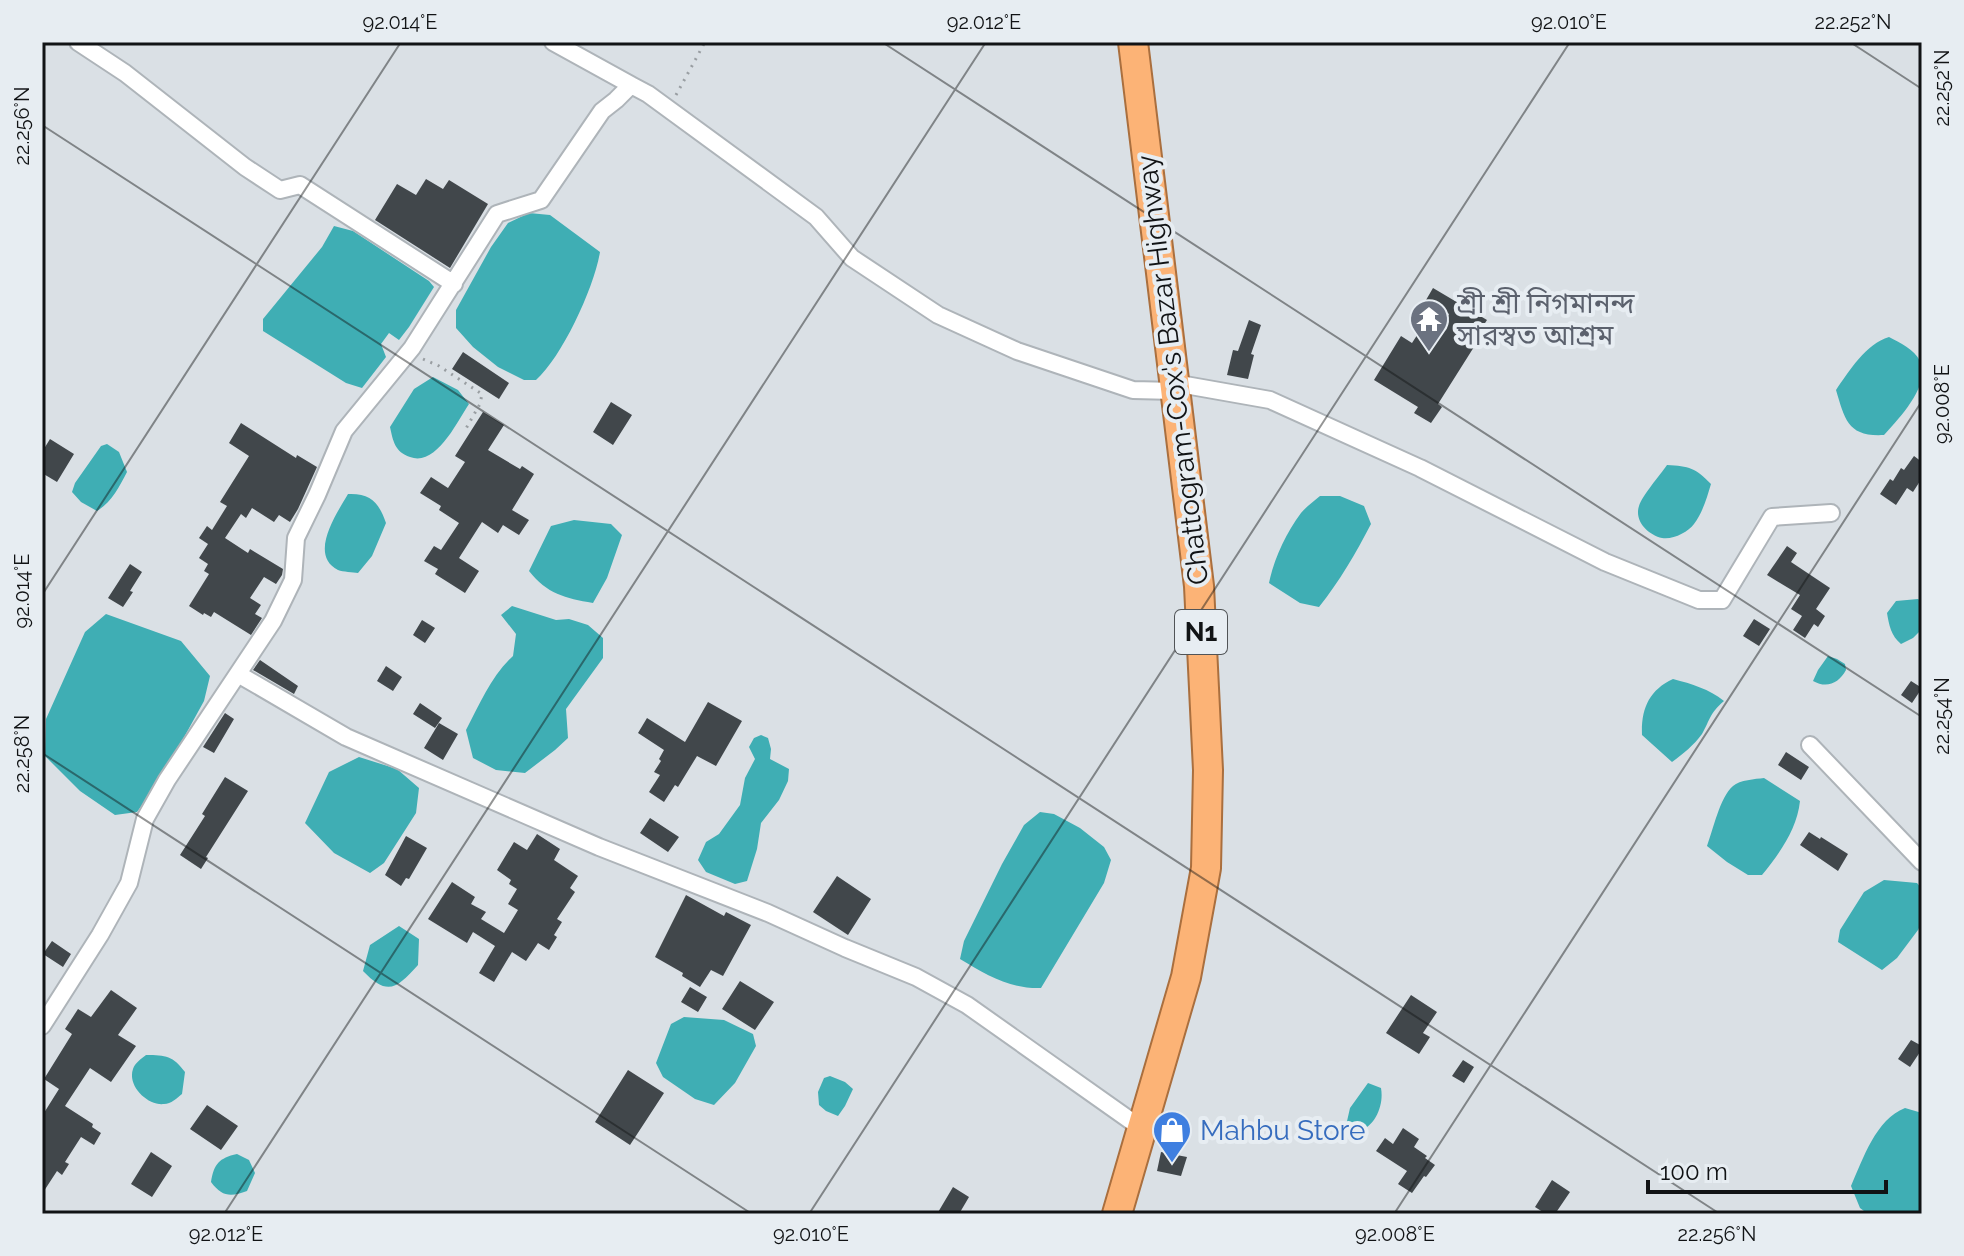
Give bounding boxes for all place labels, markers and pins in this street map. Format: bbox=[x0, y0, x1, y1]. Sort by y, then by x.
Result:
place label: শ্রী শ্রী নিগমানন্দ সারস্বত আশ্রম bbox=[1456, 287, 1635, 352]
temple icon: শ্রী শ্রী নিগমানন্দ সারস্বত আশ্রম bbox=[1408, 298, 1450, 353]
shop icon: Mahbu Store bbox=[1151, 1109, 1193, 1164]
place label: Mahbu Store bbox=[1200, 1114, 1365, 1147]

